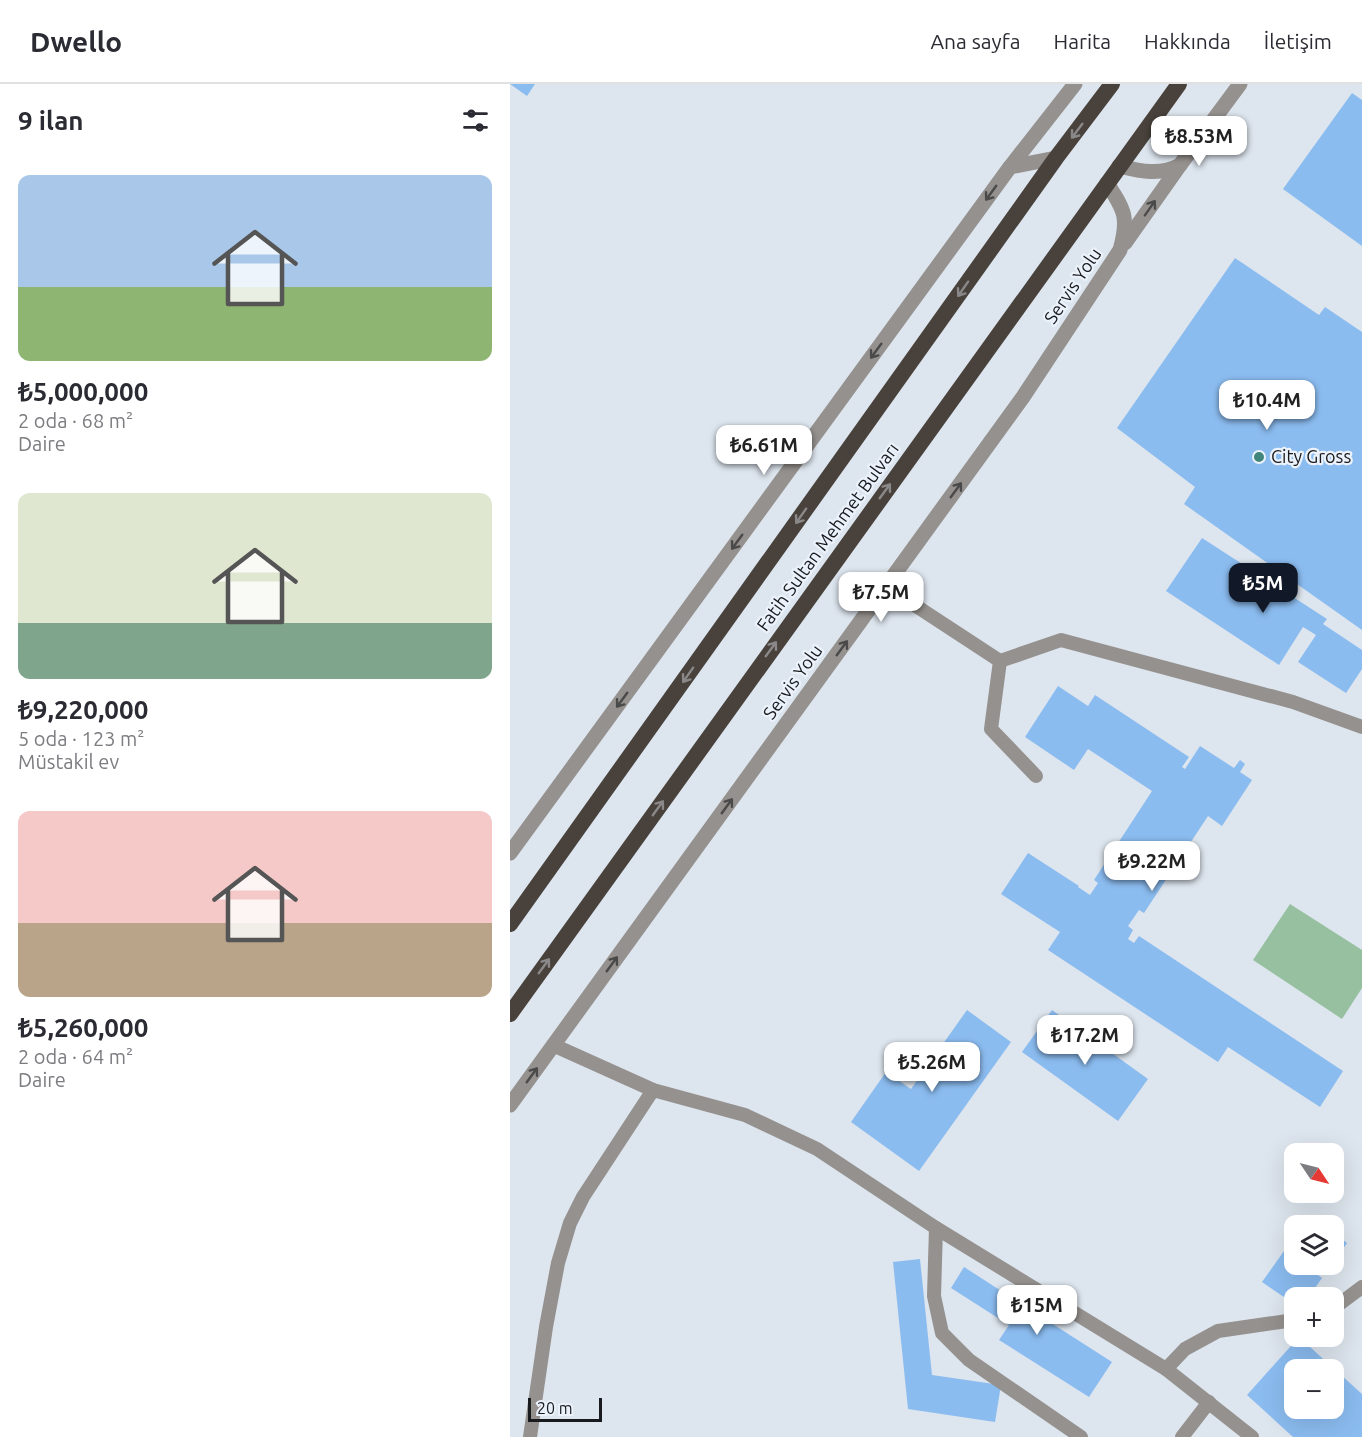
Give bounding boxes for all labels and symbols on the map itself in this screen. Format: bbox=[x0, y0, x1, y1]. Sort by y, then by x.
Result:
pin: ₺8.53M bbox=[1150, 116, 1248, 167]
one-way arrow bbox=[1070, 122, 1083, 138]
one-way arrow bbox=[985, 184, 997, 200]
one-way arrow bbox=[1144, 200, 1156, 216]
street label: Servis Yolu bbox=[1040, 244, 1105, 327]
one-way arrow bbox=[957, 280, 969, 297]
one-way arrow bbox=[870, 342, 882, 358]
pin: ₺10.4M bbox=[1218, 380, 1316, 431]
pin: ₺6.61M bbox=[715, 425, 813, 476]
street label: Fatih Sultan Mehmet Bulvarı bbox=[752, 439, 902, 634]
place label: City Gross bbox=[1271, 446, 1351, 466]
marker: City Gross bbox=[1252, 450, 1266, 464]
one-way arrow bbox=[879, 483, 891, 499]
one-way arrow bbox=[950, 483, 962, 499]
one-way arrow bbox=[795, 508, 807, 524]
one-way arrow bbox=[731, 534, 743, 550]
pin: ₺5M bbox=[1234, 563, 1292, 614]
pin: ₺7.5M bbox=[839, 572, 923, 623]
street label: Servis Yolu bbox=[759, 640, 826, 722]
one-way arrow bbox=[765, 641, 777, 658]
one-way arrow bbox=[836, 641, 848, 657]
one-way arrow bbox=[681, 666, 694, 682]
one-way arrow bbox=[616, 691, 628, 707]
one-way arrow bbox=[721, 799, 733, 815]
one-way arrow bbox=[652, 800, 664, 816]
pin: ₺9.22M bbox=[1103, 841, 1201, 892]
one-way arrow bbox=[606, 956, 619, 972]
one-way arrow bbox=[538, 958, 550, 975]
pin: ₺17.2M bbox=[1036, 1015, 1134, 1066]
pin: ₺5.26M bbox=[883, 1042, 981, 1093]
one-way arrow bbox=[525, 1067, 538, 1083]
north arrow bbox=[1284, 1143, 1344, 1203]
pin: ₺15M bbox=[1001, 1285, 1073, 1336]
scale bar bbox=[528, 1395, 602, 1422]

